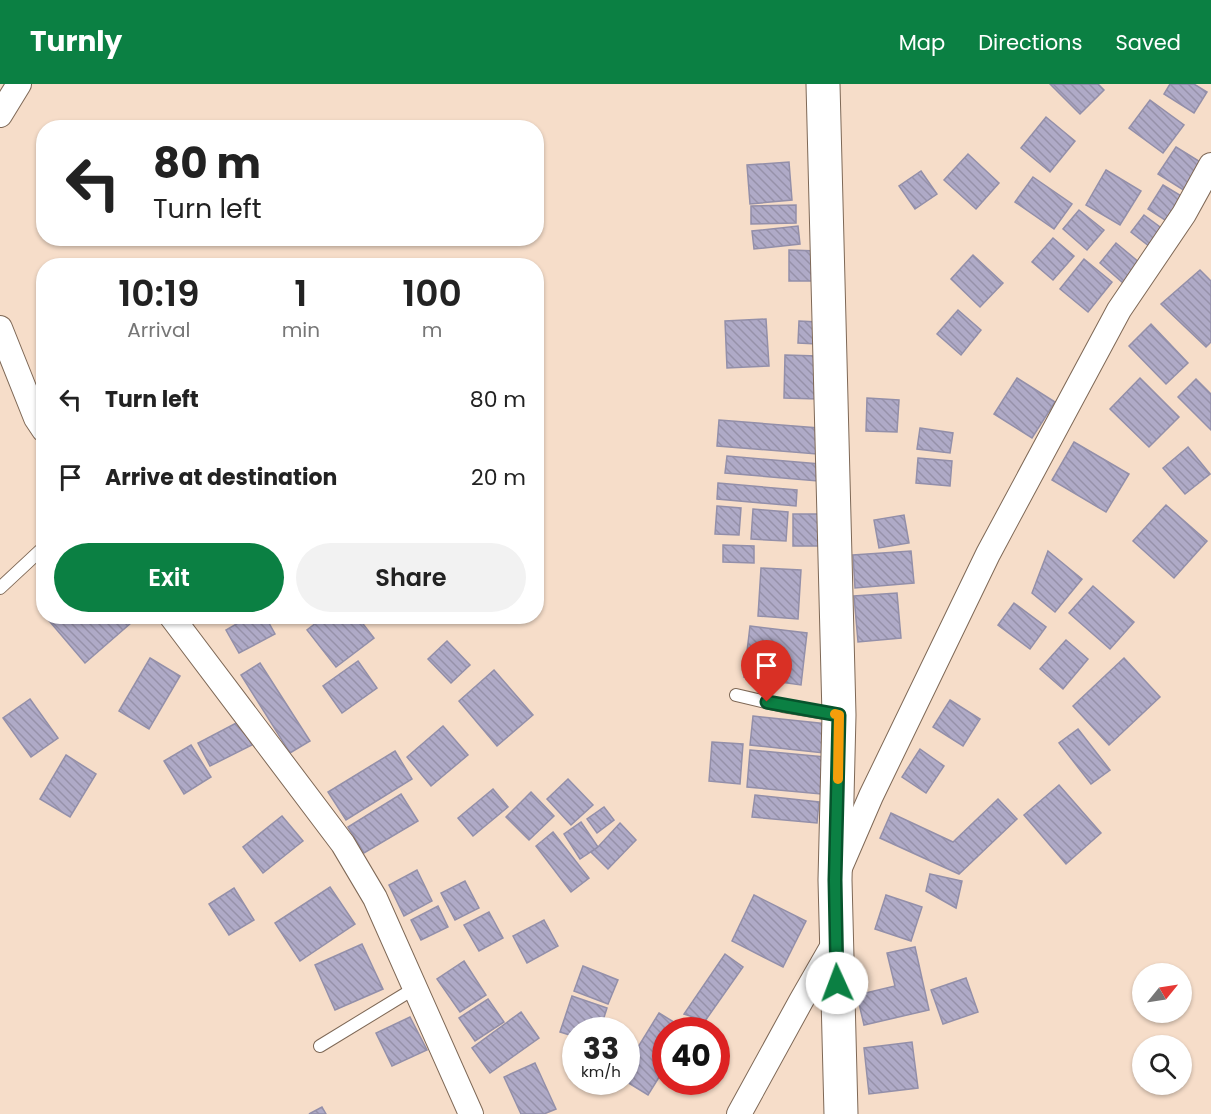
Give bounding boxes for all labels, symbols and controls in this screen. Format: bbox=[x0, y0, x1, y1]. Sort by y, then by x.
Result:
text: Turnly bbox=[30, 22, 122, 61]
text: Map bbox=[899, 28, 945, 57]
text: Directions bbox=[978, 28, 1082, 57]
text: Saved bbox=[1115, 28, 1181, 57]
text: 80 m bbox=[153, 134, 261, 193]
icon: left bbox=[54, 144, 132, 222]
text: Turn left bbox=[153, 190, 262, 227]
text: 10:19 bbox=[118, 268, 200, 319]
text: 1 bbox=[294, 268, 307, 319]
text: 100 bbox=[402, 268, 462, 319]
text: Arrival bbox=[127, 316, 190, 344]
text: min bbox=[282, 316, 320, 344]
text: m bbox=[422, 316, 442, 344]
icon: left bbox=[54, 383, 87, 416]
text: Turn left bbox=[105, 384, 199, 415]
text: 80 m bbox=[470, 384, 526, 415]
icon: arrive bbox=[54, 461, 87, 494]
text: Arrive at destination bbox=[105, 462, 337, 493]
text: 20 m bbox=[471, 462, 526, 493]
button: Exit bbox=[54, 543, 284, 612]
button: Share bbox=[296, 543, 526, 612]
pin bbox=[741, 640, 792, 702]
icon: arrive bbox=[750, 649, 783, 682]
position arrow bbox=[805, 951, 869, 1015]
north arrow bbox=[1132, 963, 1192, 1023]
map controls bbox=[1132, 963, 1192, 1095]
speed limit sign: 40 bbox=[652, 1017, 730, 1095]
text: 33 bbox=[583, 1027, 619, 1070]
button: search bbox=[1132, 1035, 1192, 1095]
text: km/h bbox=[581, 1061, 621, 1082]

